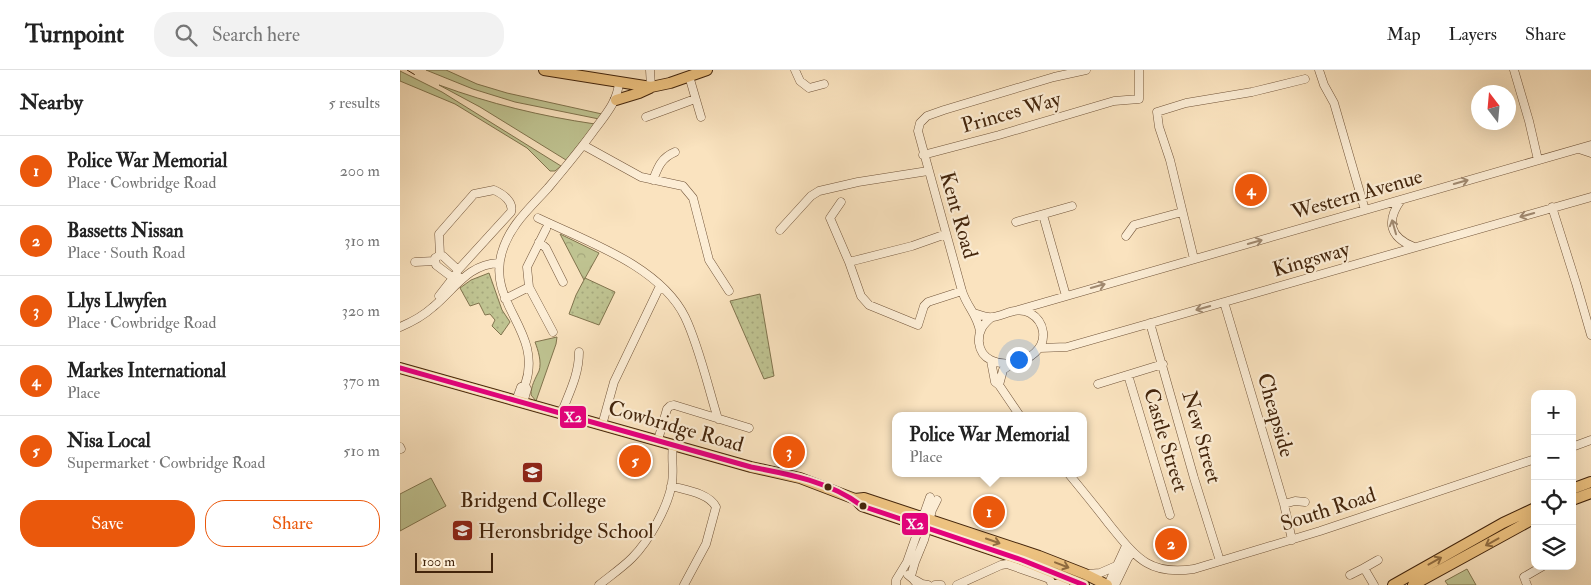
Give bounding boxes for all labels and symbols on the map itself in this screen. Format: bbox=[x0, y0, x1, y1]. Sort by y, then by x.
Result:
street label: Princes Way bbox=[958, 85, 1065, 140]
north arrow bbox=[1471, 85, 1516, 130]
street label: Western Avenue bbox=[1288, 163, 1426, 226]
street label: Kent Road bbox=[933, 169, 984, 262]
pin: 4 bbox=[1235, 171, 1267, 209]
one-way arrow bbox=[1453, 177, 1469, 187]
one-way arrow bbox=[1520, 210, 1536, 220]
one-way arrow bbox=[1388, 219, 1398, 235]
street label: Kingsway bbox=[1269, 235, 1354, 283]
one-way arrow bbox=[1246, 236, 1262, 246]
one-way arrow bbox=[1090, 281, 1106, 291]
one-way arrow bbox=[1195, 303, 1211, 313]
your location bbox=[1006, 347, 1032, 373]
street label: Cheapside bbox=[1251, 370, 1300, 461]
street label: Castle Street bbox=[1137, 385, 1194, 495]
street label: New Street bbox=[1175, 388, 1228, 487]
street label: Cowbridge Road bbox=[605, 394, 747, 459]
line badge: X2 bbox=[559, 405, 587, 429]
text: X2 bbox=[564, 409, 582, 426]
pin: 3 bbox=[773, 433, 805, 471]
pin: 5 bbox=[619, 442, 651, 480]
school or university icon: Bridgend College bbox=[521, 461, 545, 485]
street label: South Road bbox=[1277, 481, 1380, 538]
unlabelled marker bbox=[823, 482, 833, 492]
place label: Bridgend College bbox=[460, 487, 606, 514]
pin: 1 bbox=[973, 493, 1005, 531]
unlabelled marker bbox=[858, 501, 868, 511]
line badge: X2 bbox=[901, 512, 929, 536]
text: X2 bbox=[906, 516, 924, 533]
place label: Heronsbridge School bbox=[478, 518, 654, 545]
school or university icon: Heronsbridge School bbox=[450, 519, 474, 543]
pin: 2 bbox=[1155, 525, 1187, 563]
one-way arrow bbox=[984, 537, 1000, 546]
one-way arrow bbox=[1485, 537, 1499, 547]
scale bar bbox=[415, 550, 492, 573]
one-way arrow bbox=[1427, 556, 1442, 565]
one-way arrow bbox=[1054, 561, 1069, 570]

